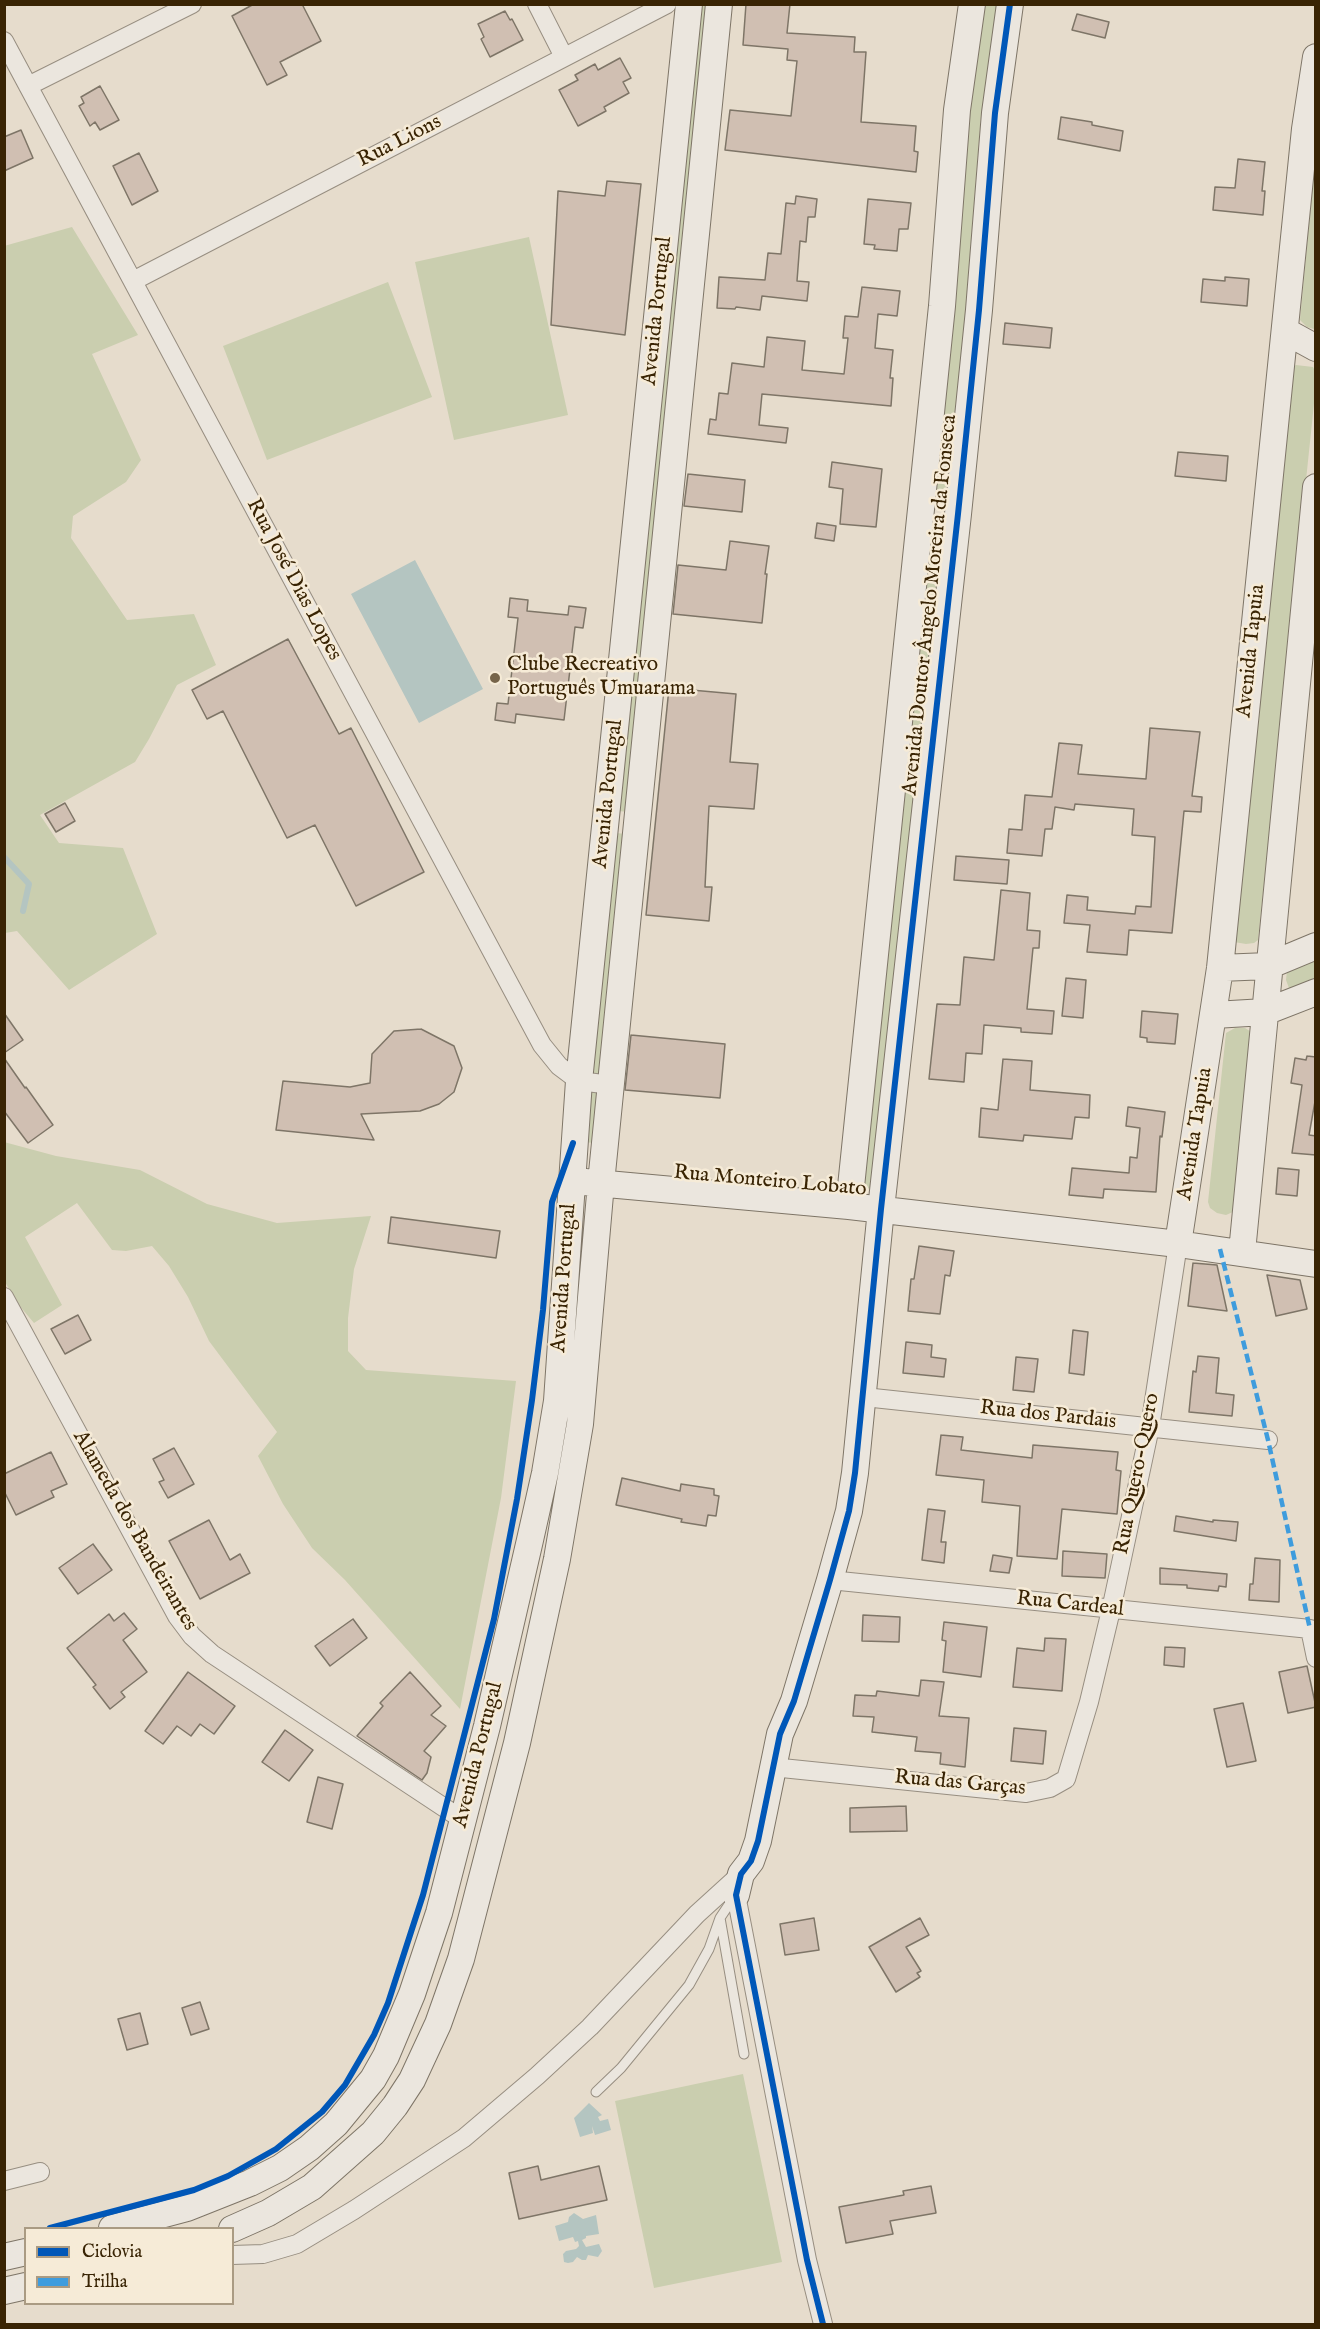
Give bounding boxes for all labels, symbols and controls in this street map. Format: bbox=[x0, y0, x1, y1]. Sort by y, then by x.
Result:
street label: Rua Lions bbox=[354, 110, 446, 174]
street label: Avenida Portugal bbox=[638, 235, 678, 387]
street label: Avenida Doutor Ângelo Moreira da Fonseca bbox=[898, 414, 964, 796]
street label: Rua José Dias Lopes bbox=[240, 495, 346, 665]
street label: Avenida Tapuia bbox=[1232, 583, 1272, 719]
place label: Clube Recreativo Português Umuarama bbox=[507, 653, 695, 703]
marker: Clube Recreativo Português Umuarama bbox=[488, 671, 502, 685]
street label: Avenida Portugal bbox=[589, 718, 629, 870]
street label: Avenida Tapuia bbox=[1173, 1066, 1219, 1202]
street label: Rua Monteiro Lobato bbox=[672, 1161, 868, 1203]
street label: Avenida Portugal bbox=[547, 1203, 583, 1353]
street label: Rua Quero-Quero bbox=[1110, 1391, 1166, 1557]
street label: Rua dos Pardais bbox=[979, 1396, 1117, 1436]
street label: Alameda dos Bandeirantes bbox=[66, 1426, 202, 1636]
street label: Rua Cardeal bbox=[1015, 1587, 1125, 1623]
street label: Avenida Portugal bbox=[449, 1680, 509, 1830]
street label: Rua das Garças bbox=[893, 1766, 1027, 1802]
legend bbox=[24, 2227, 234, 2305]
text: Ciclovia bbox=[82, 2241, 142, 2264]
text: Trilha bbox=[82, 2271, 127, 2294]

